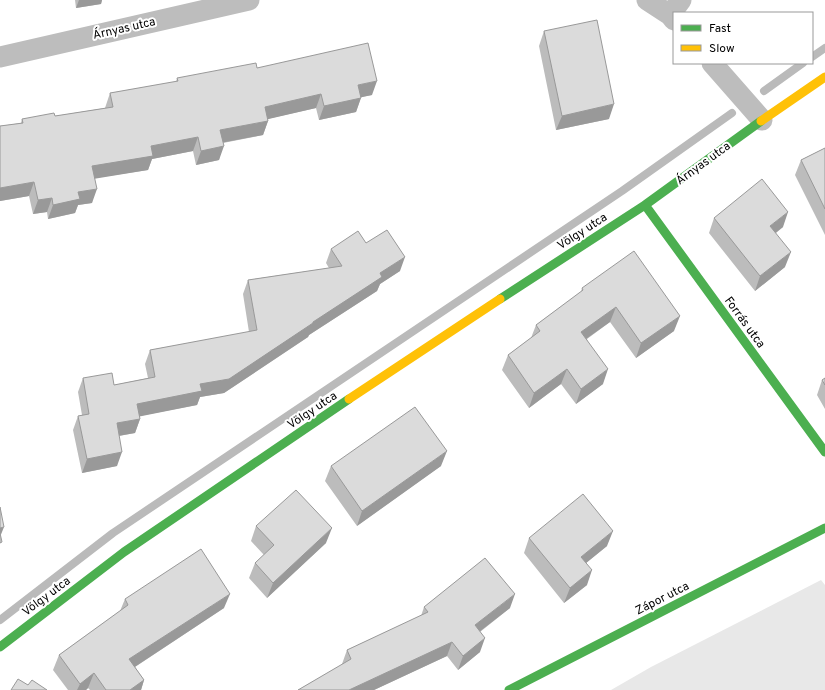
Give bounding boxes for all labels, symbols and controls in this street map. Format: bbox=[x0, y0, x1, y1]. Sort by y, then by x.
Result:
legend bbox=[673, 12, 813, 64]
street label: Árnyas utca bbox=[91, 14, 157, 44]
text: Fast bbox=[709, 21, 731, 37]
text: Slow bbox=[709, 41, 735, 57]
street label: Árnyas utca bbox=[673, 139, 734, 189]
street label: Völgy utca bbox=[555, 210, 611, 254]
street label: Forrás utca bbox=[720, 294, 768, 351]
street label: Völgy utca bbox=[285, 388, 340, 433]
street label: Völgy utca bbox=[19, 573, 74, 620]
street label: Zápor utca bbox=[633, 578, 692, 619]

